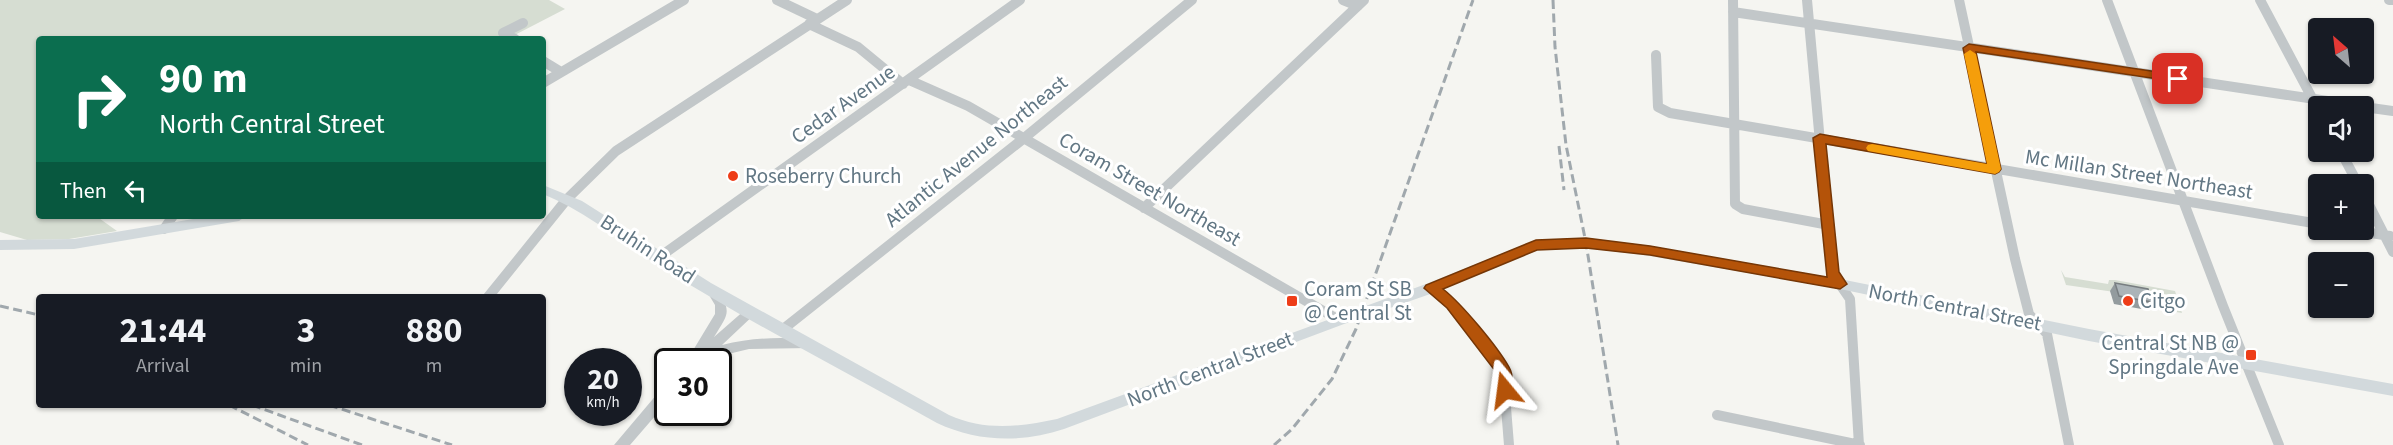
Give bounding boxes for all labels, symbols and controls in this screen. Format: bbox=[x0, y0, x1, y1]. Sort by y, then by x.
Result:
north arrow bbox=[2308, 18, 2374, 84]
map controls bbox=[2308, 18, 2374, 318]
text: 90 m bbox=[159, 49, 248, 109]
pin bbox=[2152, 53, 2203, 104]
street label: Cedar Avenue bbox=[785, 57, 901, 151]
icon: right bbox=[60, 60, 138, 138]
icon: arrive bbox=[2161, 62, 2194, 95]
street label: Atlantic Avenue Northeast bbox=[878, 68, 1074, 234]
button: sound bbox=[2308, 96, 2374, 162]
text: North Central Street bbox=[159, 105, 385, 144]
street label: Coram Street Northeast bbox=[1053, 124, 1247, 254]
street label: Mc Millan Street Northeast bbox=[2023, 141, 2255, 207]
place label: Roseberry Church bbox=[745, 161, 901, 191]
marker: Roseberry Church bbox=[726, 169, 740, 183]
icon: left bbox=[119, 174, 152, 207]
button: + bbox=[2308, 174, 2374, 240]
text: Then bbox=[60, 175, 107, 207]
street label: Bruhin Road bbox=[594, 207, 702, 291]
button: − bbox=[2308, 252, 2374, 318]
place label: Coram St SB @ Central St bbox=[1304, 274, 1412, 328]
street label: North Central Street bbox=[1866, 276, 2044, 338]
place label: Citgo bbox=[2140, 286, 2186, 316]
marker: Coram St SB @ Central St bbox=[1285, 294, 1299, 308]
marker: Citgo bbox=[2121, 294, 2135, 308]
text: 21:44 bbox=[119, 305, 206, 356]
text: 3 bbox=[296, 305, 315, 356]
text: 880 bbox=[406, 305, 463, 356]
street label: North Central Street bbox=[1123, 324, 1297, 414]
place label: Central St NB @ Springdale Ave bbox=[2101, 328, 2239, 382]
speed limit sign: 30 bbox=[654, 348, 732, 426]
marker: Central St NB @ Springdale Ave bbox=[2244, 348, 2258, 362]
text: Arrival bbox=[136, 352, 190, 380]
text: min bbox=[290, 352, 322, 380]
text: m bbox=[426, 352, 442, 380]
text: 20 bbox=[587, 358, 619, 401]
position arrow bbox=[1473, 358, 1537, 422]
text: km/h bbox=[586, 392, 620, 413]

